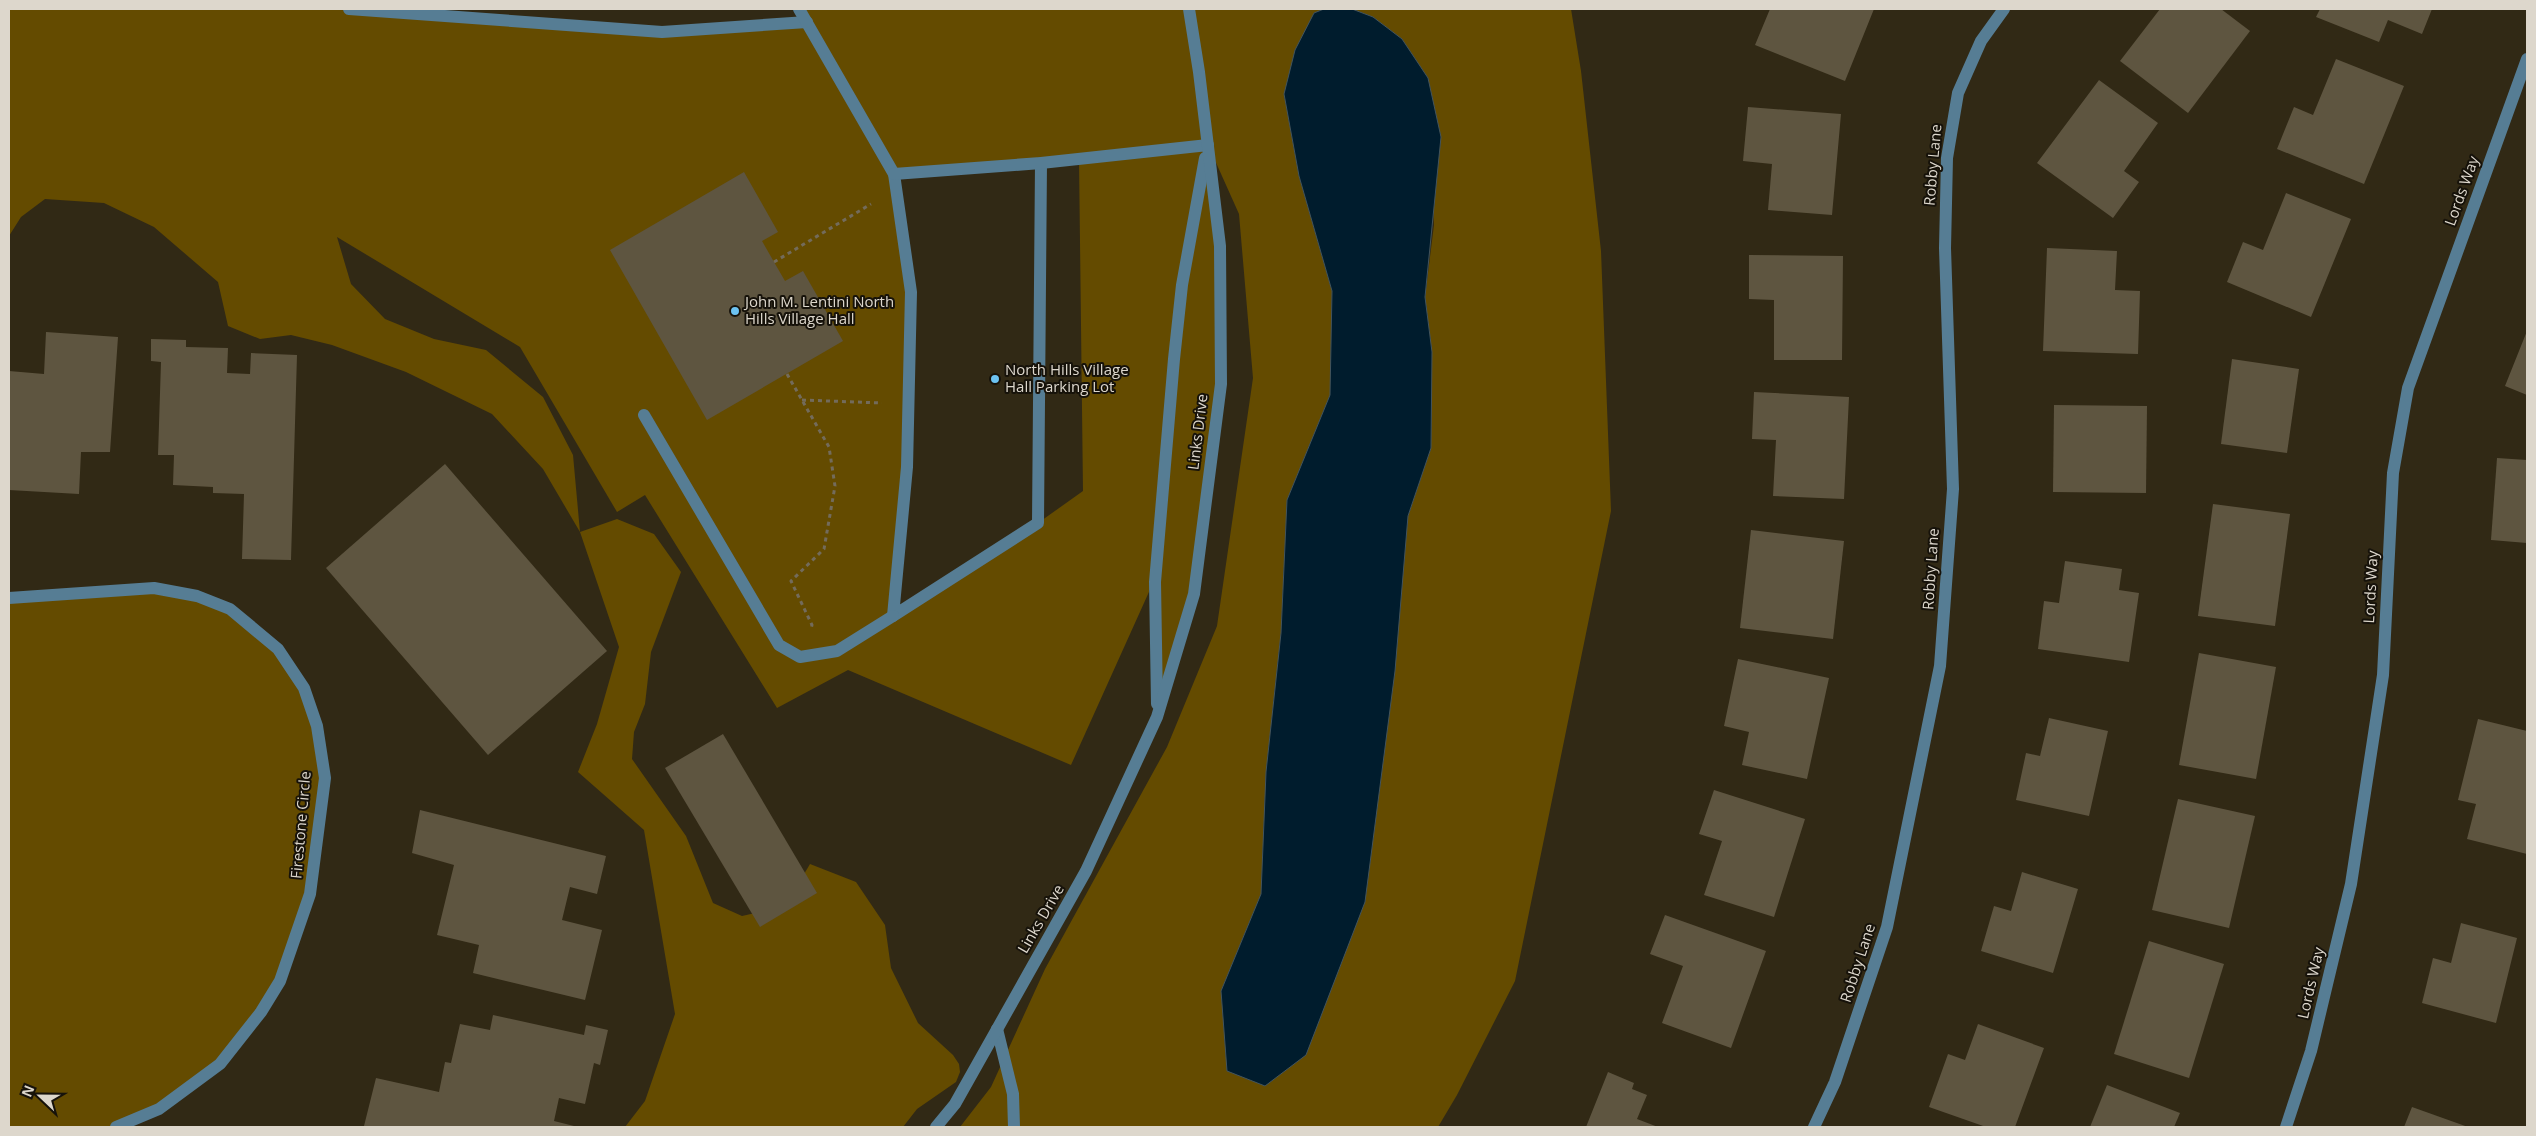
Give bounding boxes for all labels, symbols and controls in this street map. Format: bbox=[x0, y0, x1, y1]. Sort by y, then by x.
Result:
street label: Robby Lane bbox=[1918, 123, 1946, 207]
street label: Lords Way bbox=[2439, 153, 2483, 228]
place label: John M. Lentini North Hills Village Hall bbox=[743, 291, 894, 328]
marker: John M. Lentini North Hills Village Hall bbox=[729, 305, 741, 317]
place label: North Hills Village Hall Parking Lot bbox=[1005, 359, 1129, 396]
marker: North Hills Village Hall Parking Lot bbox=[989, 373, 1001, 385]
street label: Links Drive bbox=[1182, 393, 1212, 471]
street label: Robby Lane bbox=[1917, 527, 1943, 610]
street label: Lords Way bbox=[2358, 550, 2382, 624]
street label: Firestone Circle bbox=[285, 770, 315, 880]
street label: Links Drive bbox=[1012, 880, 1068, 957]
street label: Robby Lane bbox=[1835, 921, 1879, 1005]
street label: Lords Way bbox=[2292, 945, 2328, 1021]
north arrow bbox=[15, 1071, 65, 1121]
text: N bbox=[17, 1082, 38, 1100]

